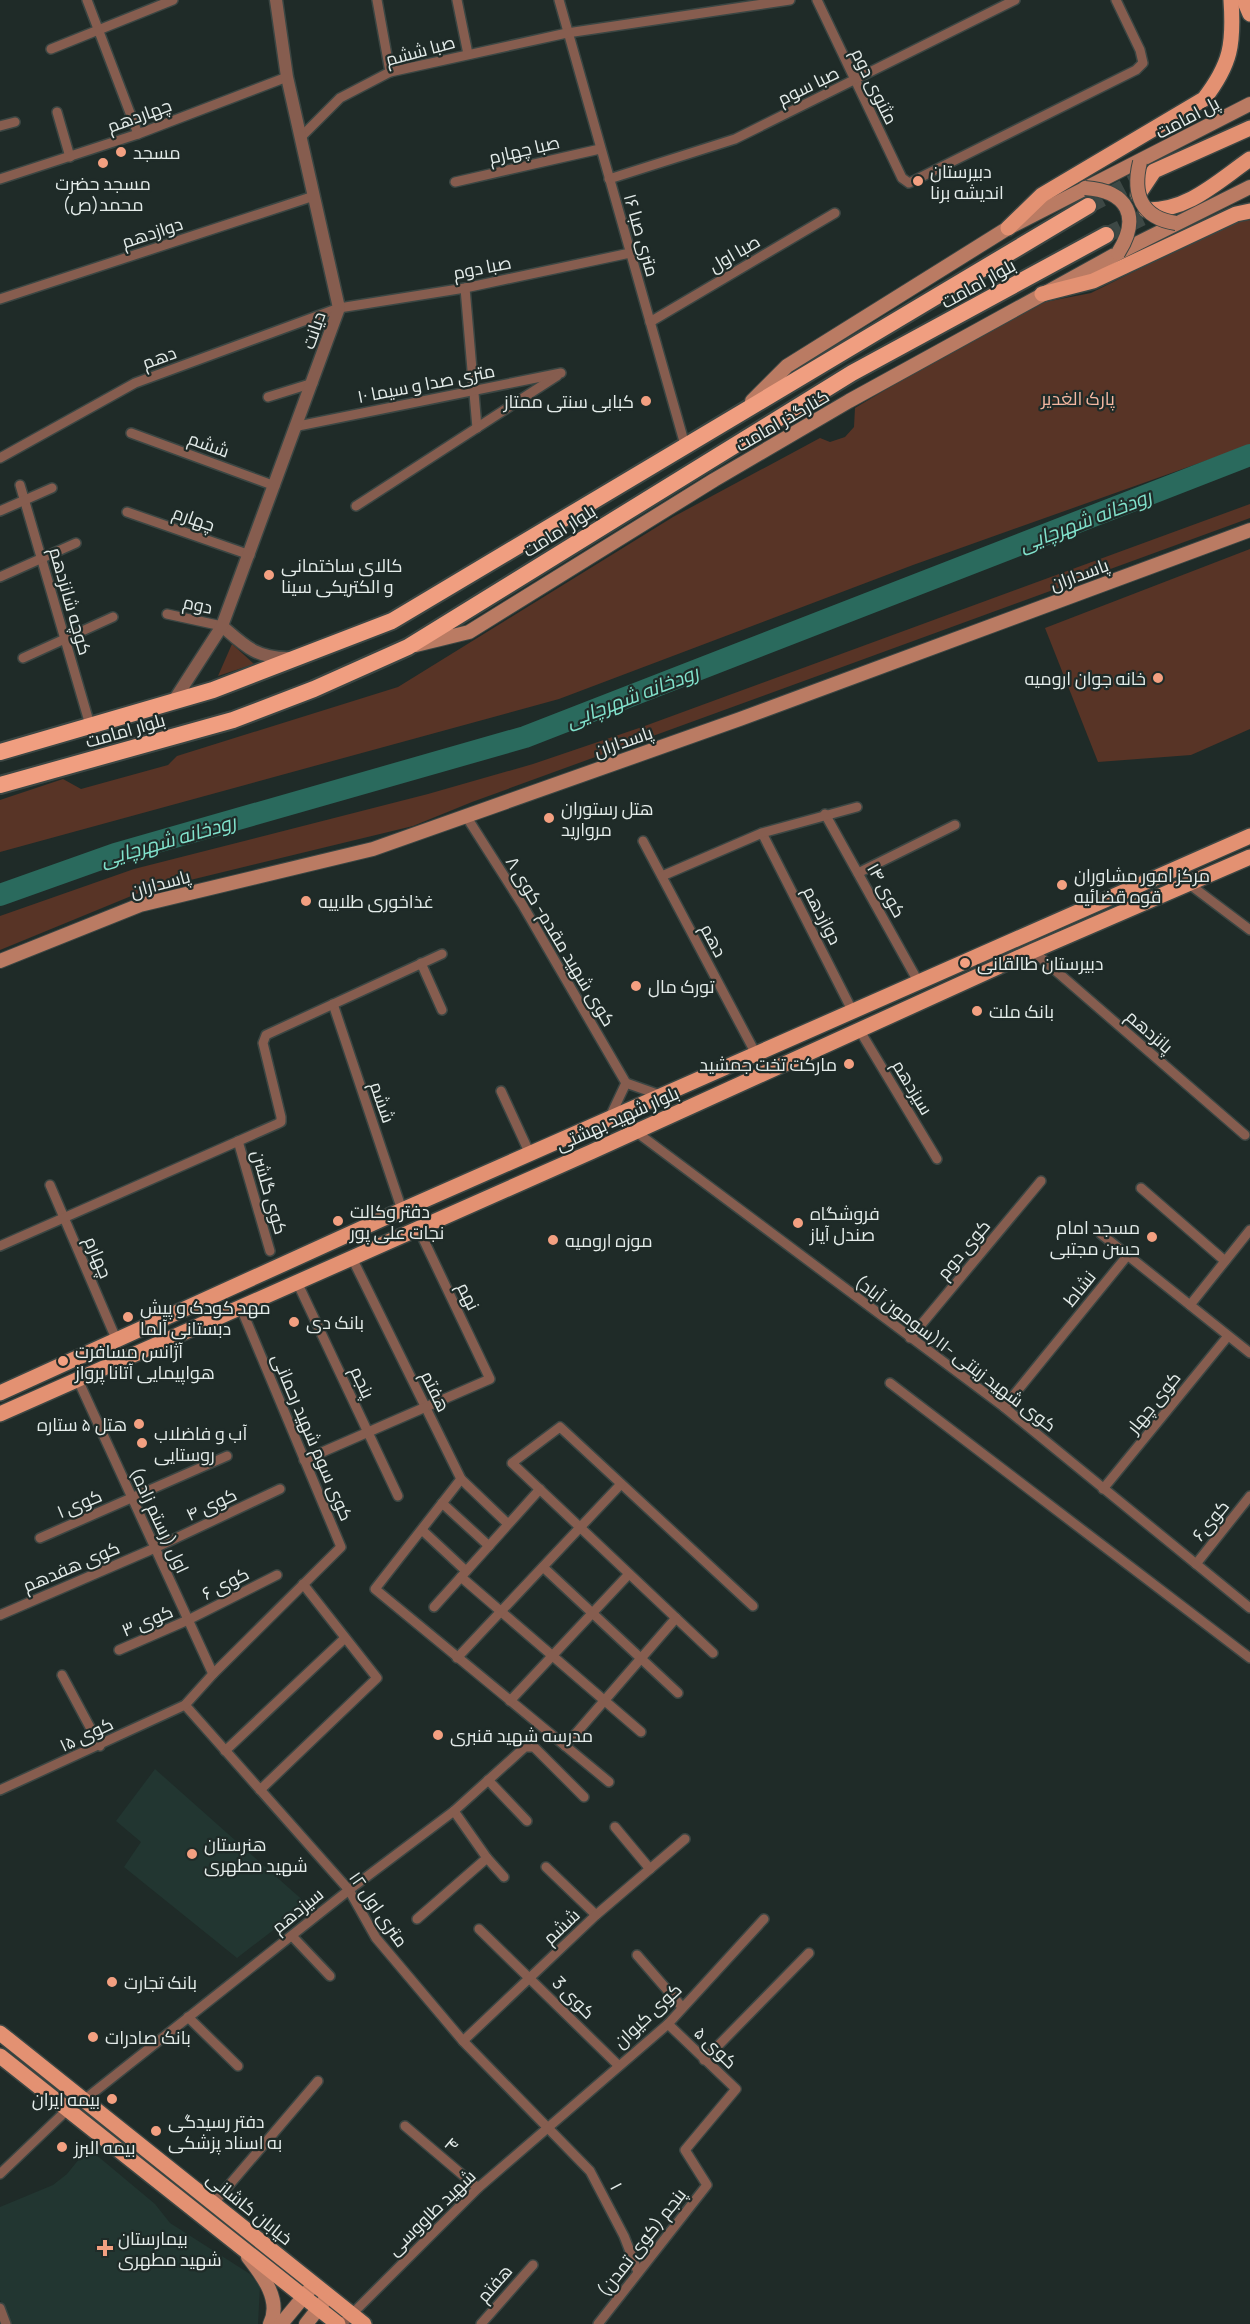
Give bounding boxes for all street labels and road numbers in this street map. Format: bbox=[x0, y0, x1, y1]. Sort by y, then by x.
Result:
street label: صبا ششم bbox=[383, 29, 458, 72]
street label: مثنوی دوم bbox=[845, 44, 904, 129]
street label: صبا سوم bbox=[773, 60, 843, 111]
street label: پل امامت bbox=[1151, 90, 1224, 145]
street label: چهاردهم bbox=[104, 92, 175, 139]
street label: صبا چهارم bbox=[486, 129, 562, 170]
street label: ۱۶ متری صبا bbox=[619, 191, 665, 279]
street label: دوازدهم bbox=[118, 211, 186, 254]
street label: صبا اول bbox=[704, 229, 764, 277]
street label: صبا دوم bbox=[451, 250, 513, 285]
street label: بلوار امامت bbox=[936, 253, 1020, 313]
street label: دیانت bbox=[295, 308, 331, 352]
street label: دهم bbox=[139, 340, 180, 375]
street label: ۱۰ متری صدا و سیما bbox=[355, 358, 497, 408]
street label: کنارگذر امامت bbox=[731, 383, 833, 457]
street label: ششم bbox=[185, 426, 233, 463]
street label: بلوار امامت bbox=[518, 498, 600, 562]
street label: چهارم bbox=[169, 500, 218, 537]
street label: کوچه شانزدهم bbox=[43, 544, 98, 658]
street label: پاسداران bbox=[1046, 552, 1112, 597]
street label: دوم bbox=[181, 589, 215, 620]
street label: بلوار امامت bbox=[82, 707, 168, 753]
street label: پاسداران bbox=[590, 720, 656, 763]
street label: کوی شهید مقدم- کوی ۸ bbox=[500, 852, 621, 1031]
street label: کوی ۱۴ bbox=[862, 858, 912, 922]
street label: پاسداران bbox=[127, 863, 193, 903]
street label: دوازدهم bbox=[797, 881, 848, 949]
street label: دهم bbox=[694, 919, 733, 962]
street label: پانزدهم bbox=[1121, 1004, 1179, 1059]
street label: سیزدهم bbox=[886, 1055, 939, 1120]
street label: ششم bbox=[364, 1078, 401, 1126]
street label: بلوار شهید بهشتی bbox=[552, 1080, 682, 1156]
street label: کوی گلشن bbox=[247, 1147, 293, 1237]
street label: کوی دوم bbox=[931, 1214, 996, 1285]
street label: چهارم bbox=[79, 1232, 118, 1282]
street label: نشاط bbox=[1057, 1265, 1101, 1311]
street label: کوی شهید زینتی -۱۱(سومون آباد) bbox=[850, 1269, 1062, 1437]
street label: نهم bbox=[451, 1278, 486, 1315]
street label: کوی سوم شهید رحمانی bbox=[266, 1350, 359, 1525]
street label: پنجم bbox=[344, 1362, 381, 1403]
street label: هفتم bbox=[415, 1366, 456, 1416]
street label: کوی چهار bbox=[1120, 1366, 1186, 1439]
street label: اول (رستم زاده) bbox=[124, 1463, 195, 1577]
street label: کوی ۴ bbox=[182, 1482, 240, 1526]
street label: کوی ۱ bbox=[53, 1483, 105, 1523]
street label: کوی۶ bbox=[1186, 1494, 1234, 1546]
street label: کوی هفدهم bbox=[19, 1535, 124, 1598]
street label: کوی ۶ bbox=[197, 1561, 253, 1605]
street label: کوی ۳ bbox=[118, 1598, 176, 1642]
street label: کوی ۱۵ bbox=[55, 1711, 117, 1757]
street label: ۱۲ متری اول bbox=[344, 1866, 414, 1952]
street label: سیزدهم bbox=[266, 1882, 329, 1939]
street label: ششم bbox=[537, 1903, 585, 1950]
street label: کوی 3 bbox=[547, 1970, 601, 2024]
street label: کوی کیوان bbox=[608, 1977, 686, 2053]
street label: کوی ۵ bbox=[689, 2021, 743, 2073]
street label: ۴ bbox=[440, 2131, 464, 2157]
street label: شهید طاووسی bbox=[382, 2164, 480, 2260]
street label: خیابان کاشانی bbox=[202, 2166, 298, 2250]
street label: ۱ bbox=[605, 2178, 629, 2194]
street label: پنجم (کوی تمدن) bbox=[591, 2183, 692, 2302]
street label: هفتم bbox=[471, 2259, 518, 2308]

